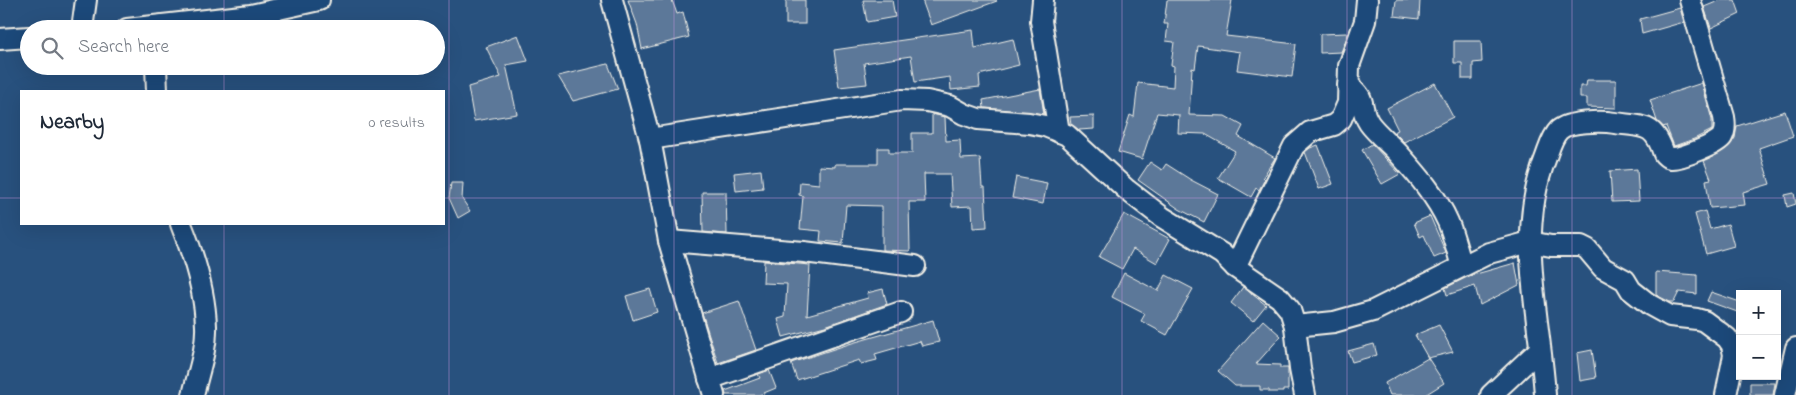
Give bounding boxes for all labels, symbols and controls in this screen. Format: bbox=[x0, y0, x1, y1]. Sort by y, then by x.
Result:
search box bbox=[20, 20, 445, 75]
icon: search bbox=[38, 34, 66, 62]
text: Search here bbox=[78, 34, 169, 61]
text: Nearby bbox=[40, 108, 104, 138]
text: 0 results bbox=[369, 111, 425, 135]
map controls bbox=[1736, 290, 1781, 380]
button: + bbox=[1736, 290, 1781, 335]
button: − bbox=[1736, 335, 1781, 380]

